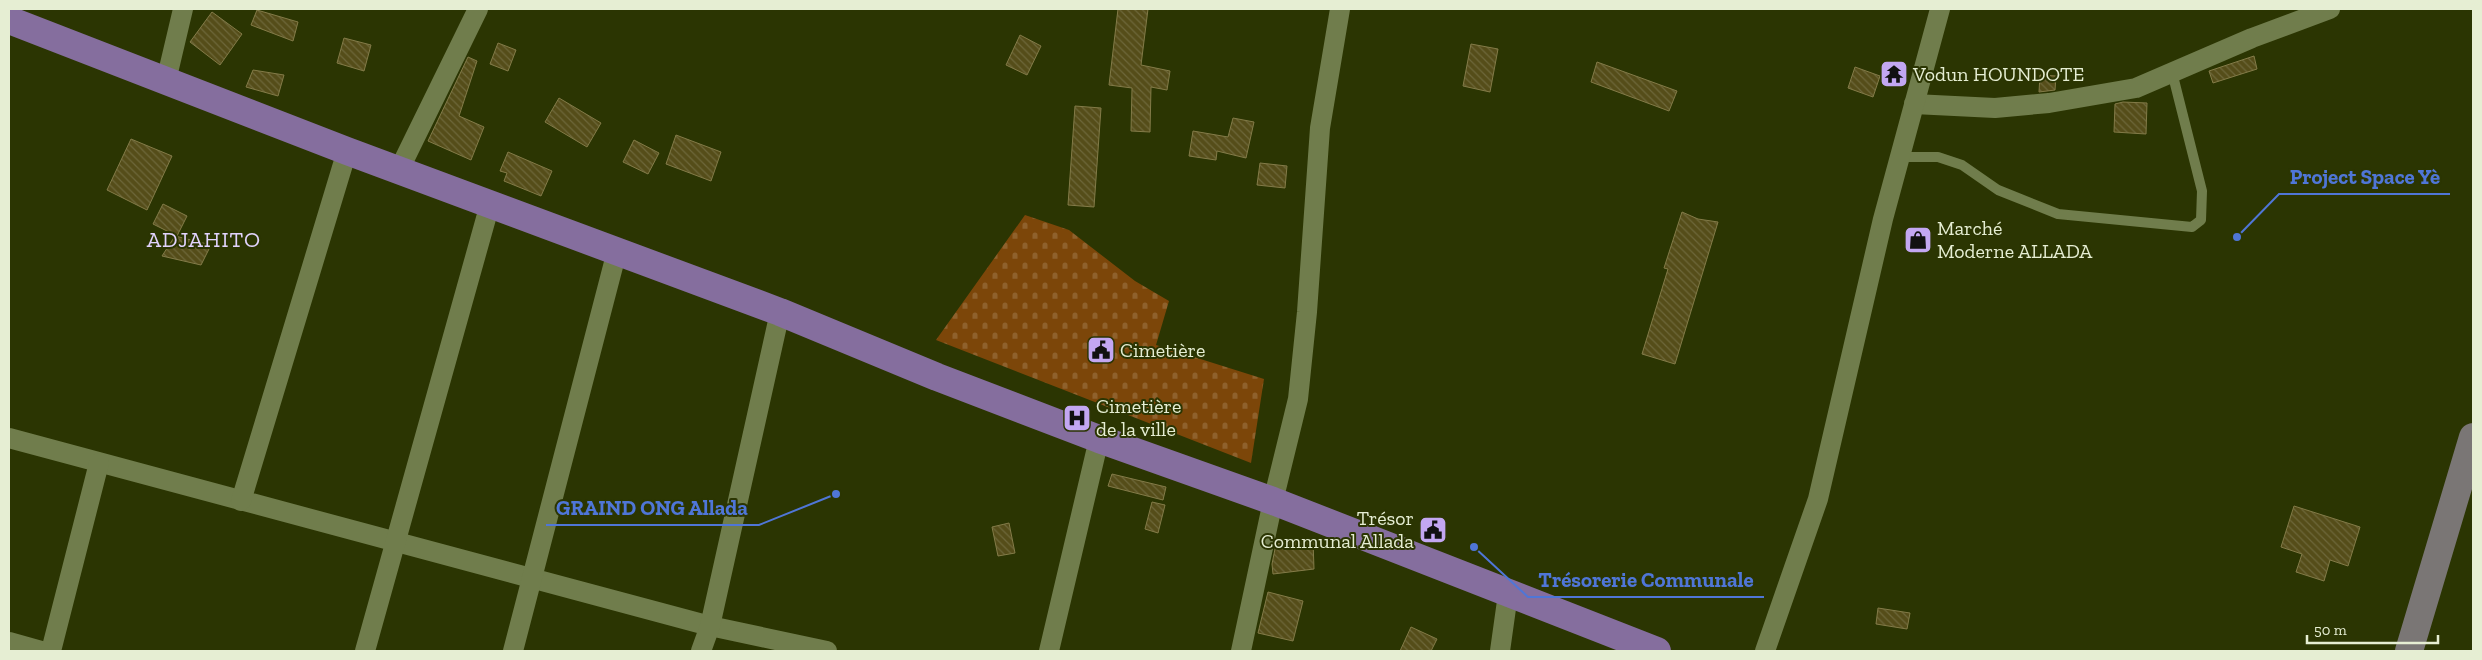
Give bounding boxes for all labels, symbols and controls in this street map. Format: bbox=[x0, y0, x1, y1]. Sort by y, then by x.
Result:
temple icon: Vodun HOUNDOTE bbox=[1879, 59, 1909, 89]
place label: Vodun HOUNDOTE bbox=[1912, 62, 2084, 86]
callout: Project Space Yè bbox=[2279, 158, 2450, 194]
text: Project Space Yè bbox=[2290, 164, 2440, 189]
place label: Marché Moderne ALLADA bbox=[1937, 216, 2093, 263]
shop icon: Marché Moderne ALLADA bbox=[1903, 225, 1933, 255]
district label: ADJAHITO bbox=[147, 226, 261, 253]
public building icon: Cimetière bbox=[1086, 335, 1116, 365]
place label: Cimetière bbox=[1120, 338, 1205, 362]
place label: Cimetière de la ville bbox=[1096, 394, 1181, 441]
hospital icon: Cimetière de la ville bbox=[1062, 403, 1092, 433]
callout: GRAIND ONG Allada bbox=[546, 489, 759, 525]
text: GRAIND ONG Allada bbox=[556, 495, 748, 520]
place label: Trésor Communal Allada bbox=[1261, 506, 1414, 553]
public building icon: Trésor Communal Allada bbox=[1418, 515, 1448, 545]
callout: Trésorerie Communale bbox=[1528, 561, 1764, 597]
text: Trésorerie Communale bbox=[1538, 567, 1754, 592]
scale bar bbox=[2307, 612, 2438, 644]
text: 50 m bbox=[2314, 621, 2347, 639]

